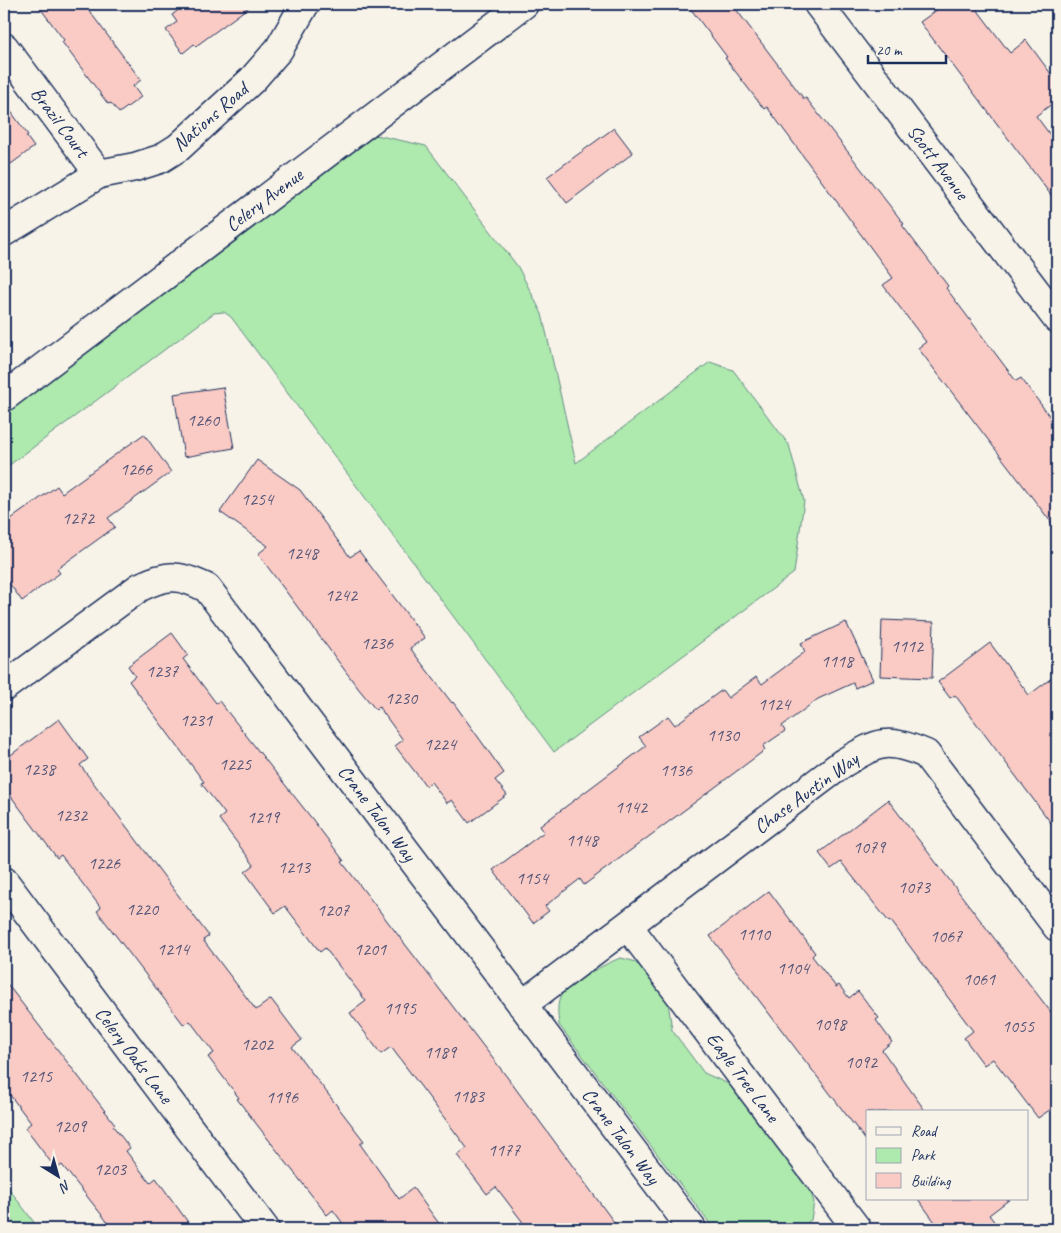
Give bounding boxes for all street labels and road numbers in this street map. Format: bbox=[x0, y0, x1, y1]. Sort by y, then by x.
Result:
street label: Nations Road bbox=[167, 75, 255, 157]
street label: Brazil Court bbox=[25, 82, 96, 164]
street label: Scott Avenue bbox=[902, 120, 975, 206]
street label: Celery Avenue bbox=[220, 162, 309, 237]
street label: Chase Austin Way bbox=[749, 745, 865, 839]
street label: Crane Talon Way bbox=[333, 760, 422, 867]
street label: Celery Oaks Lane bbox=[89, 1002, 179, 1110]
street label: Eagle Tree Lane bbox=[701, 1027, 786, 1128]
street label: Crane Talon Way bbox=[577, 1083, 666, 1190]

